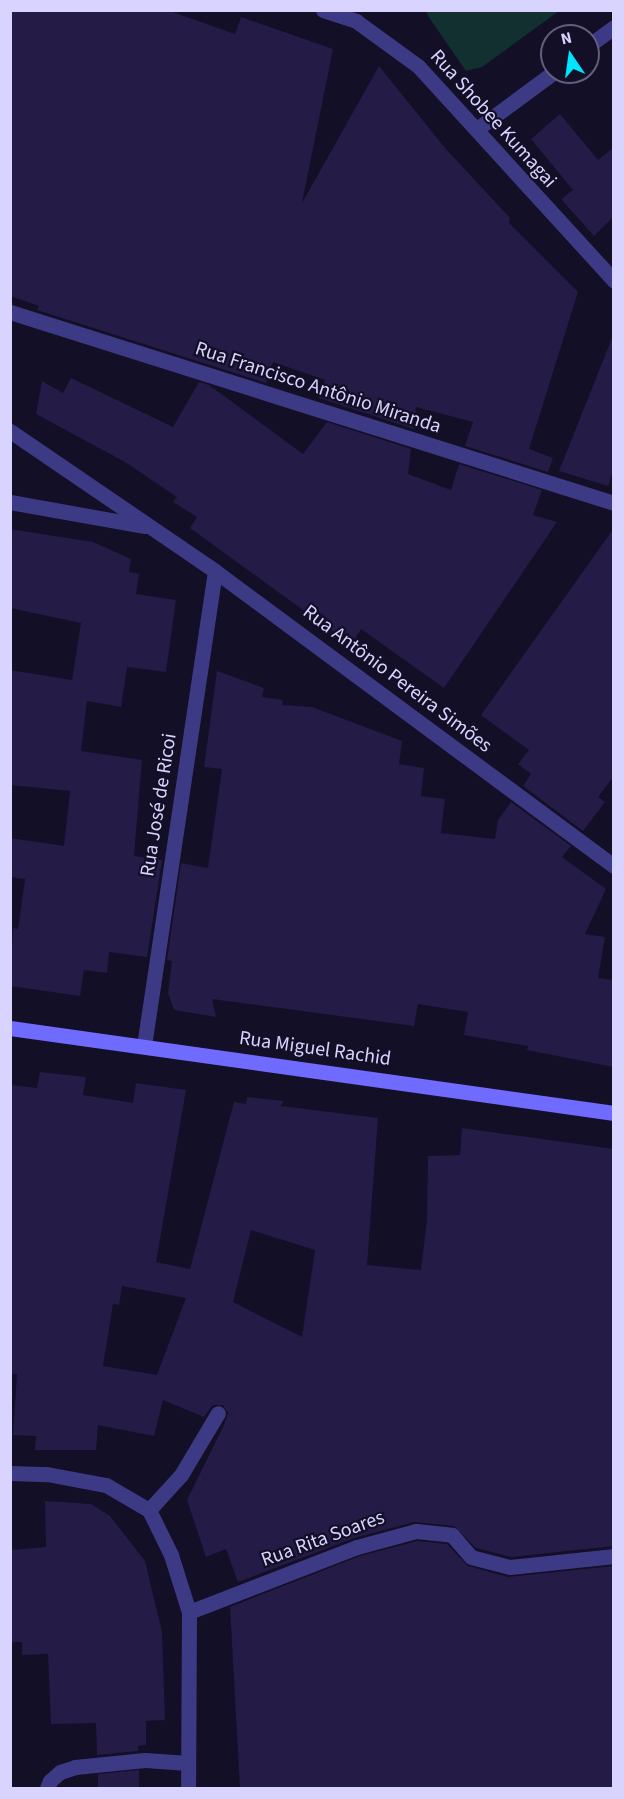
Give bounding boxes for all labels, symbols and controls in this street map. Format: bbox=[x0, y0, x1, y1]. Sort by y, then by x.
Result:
north arrow bbox=[540, 24, 600, 84]
text: N bbox=[559, 26, 574, 50]
street label: Rua Shobee Kumagai bbox=[425, 45, 561, 193]
street label: Rua Francisco Antônio Miranda bbox=[192, 337, 444, 439]
street label: Rua Antônio Pereira Simões bbox=[298, 600, 496, 758]
street label: Rua José de Ricoi bbox=[136, 732, 182, 878]
street label: Rua Miguel Rachid bbox=[237, 1026, 393, 1072]
street label: Rua Rita Soares bbox=[258, 1506, 388, 1572]

